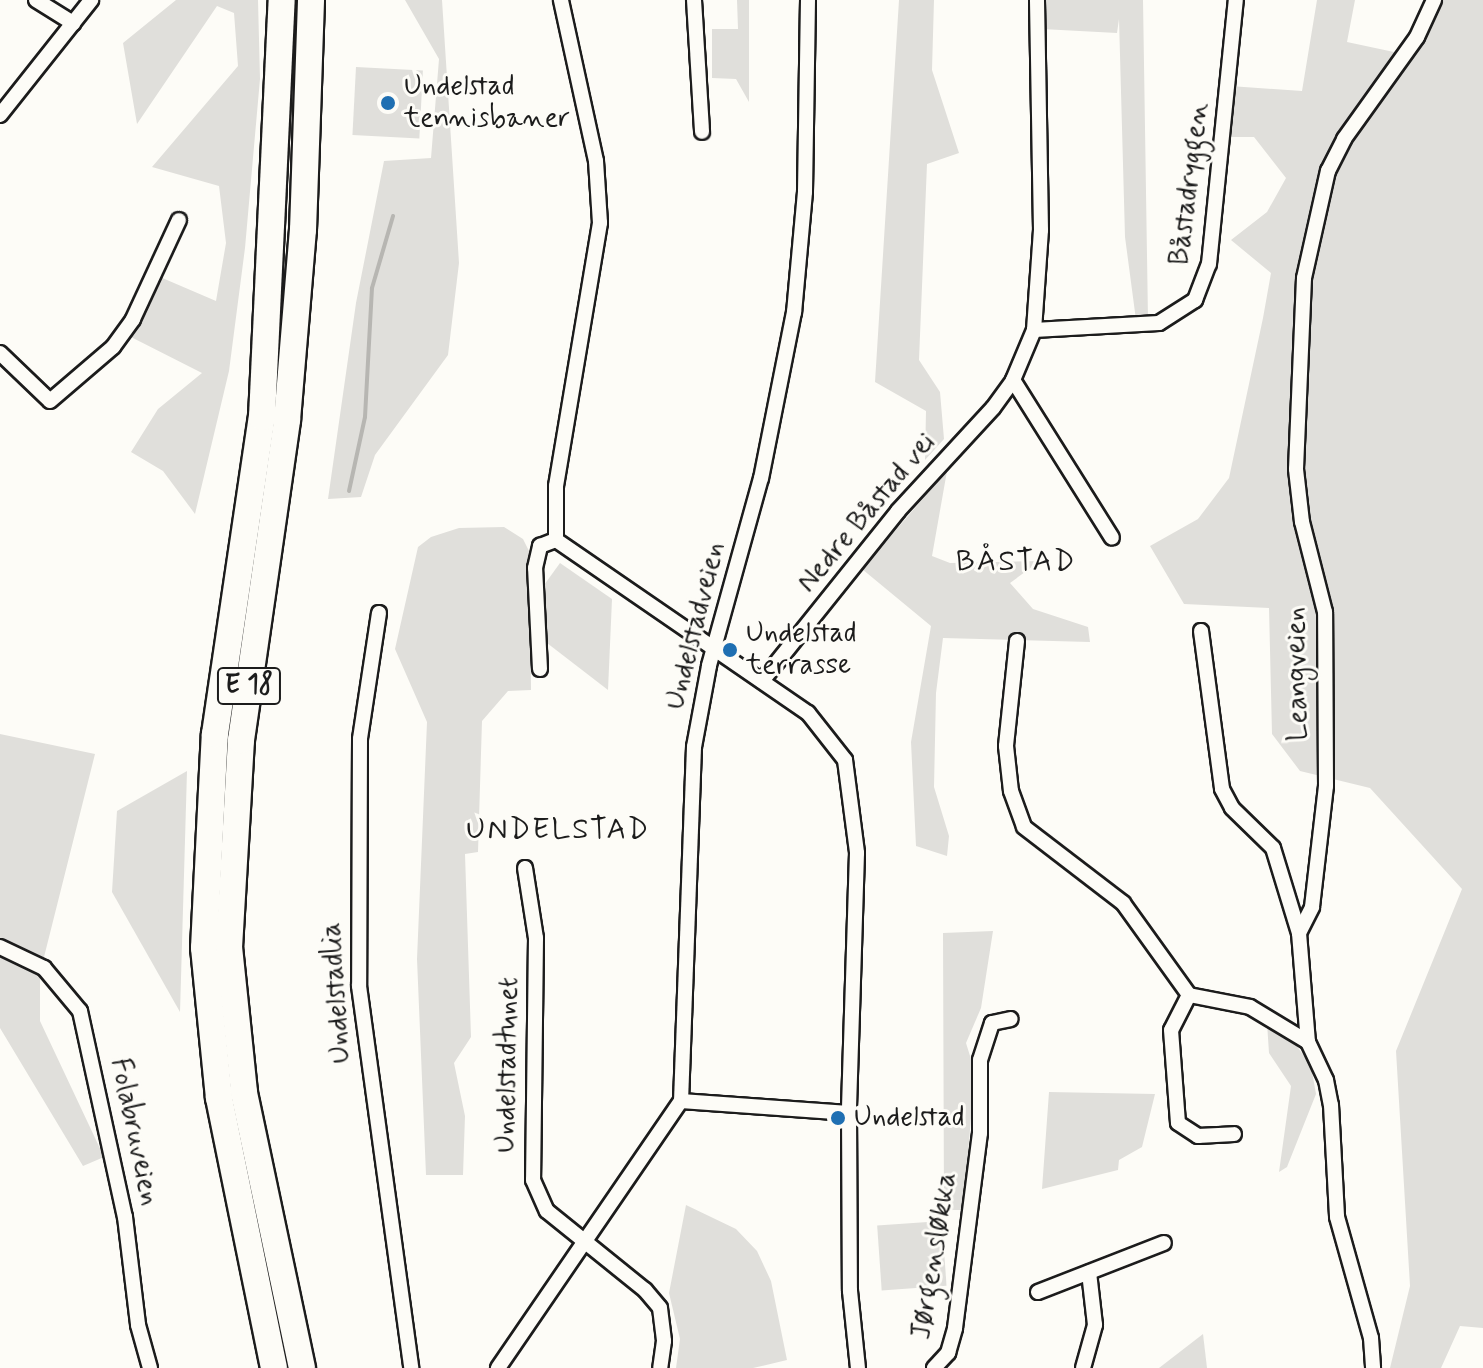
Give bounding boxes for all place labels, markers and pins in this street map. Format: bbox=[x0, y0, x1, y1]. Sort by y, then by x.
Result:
place label: Undelstad tennisbaner bbox=[404, 70, 570, 136]
marker: Undelstad tennisbaner bbox=[379, 94, 397, 112]
place label: Undelstad terrasse bbox=[746, 617, 857, 683]
marker: Undelstad terrasse bbox=[721, 641, 739, 659]
place label: Undelstad bbox=[854, 1101, 965, 1135]
marker: Undelstad bbox=[829, 1109, 847, 1127]

